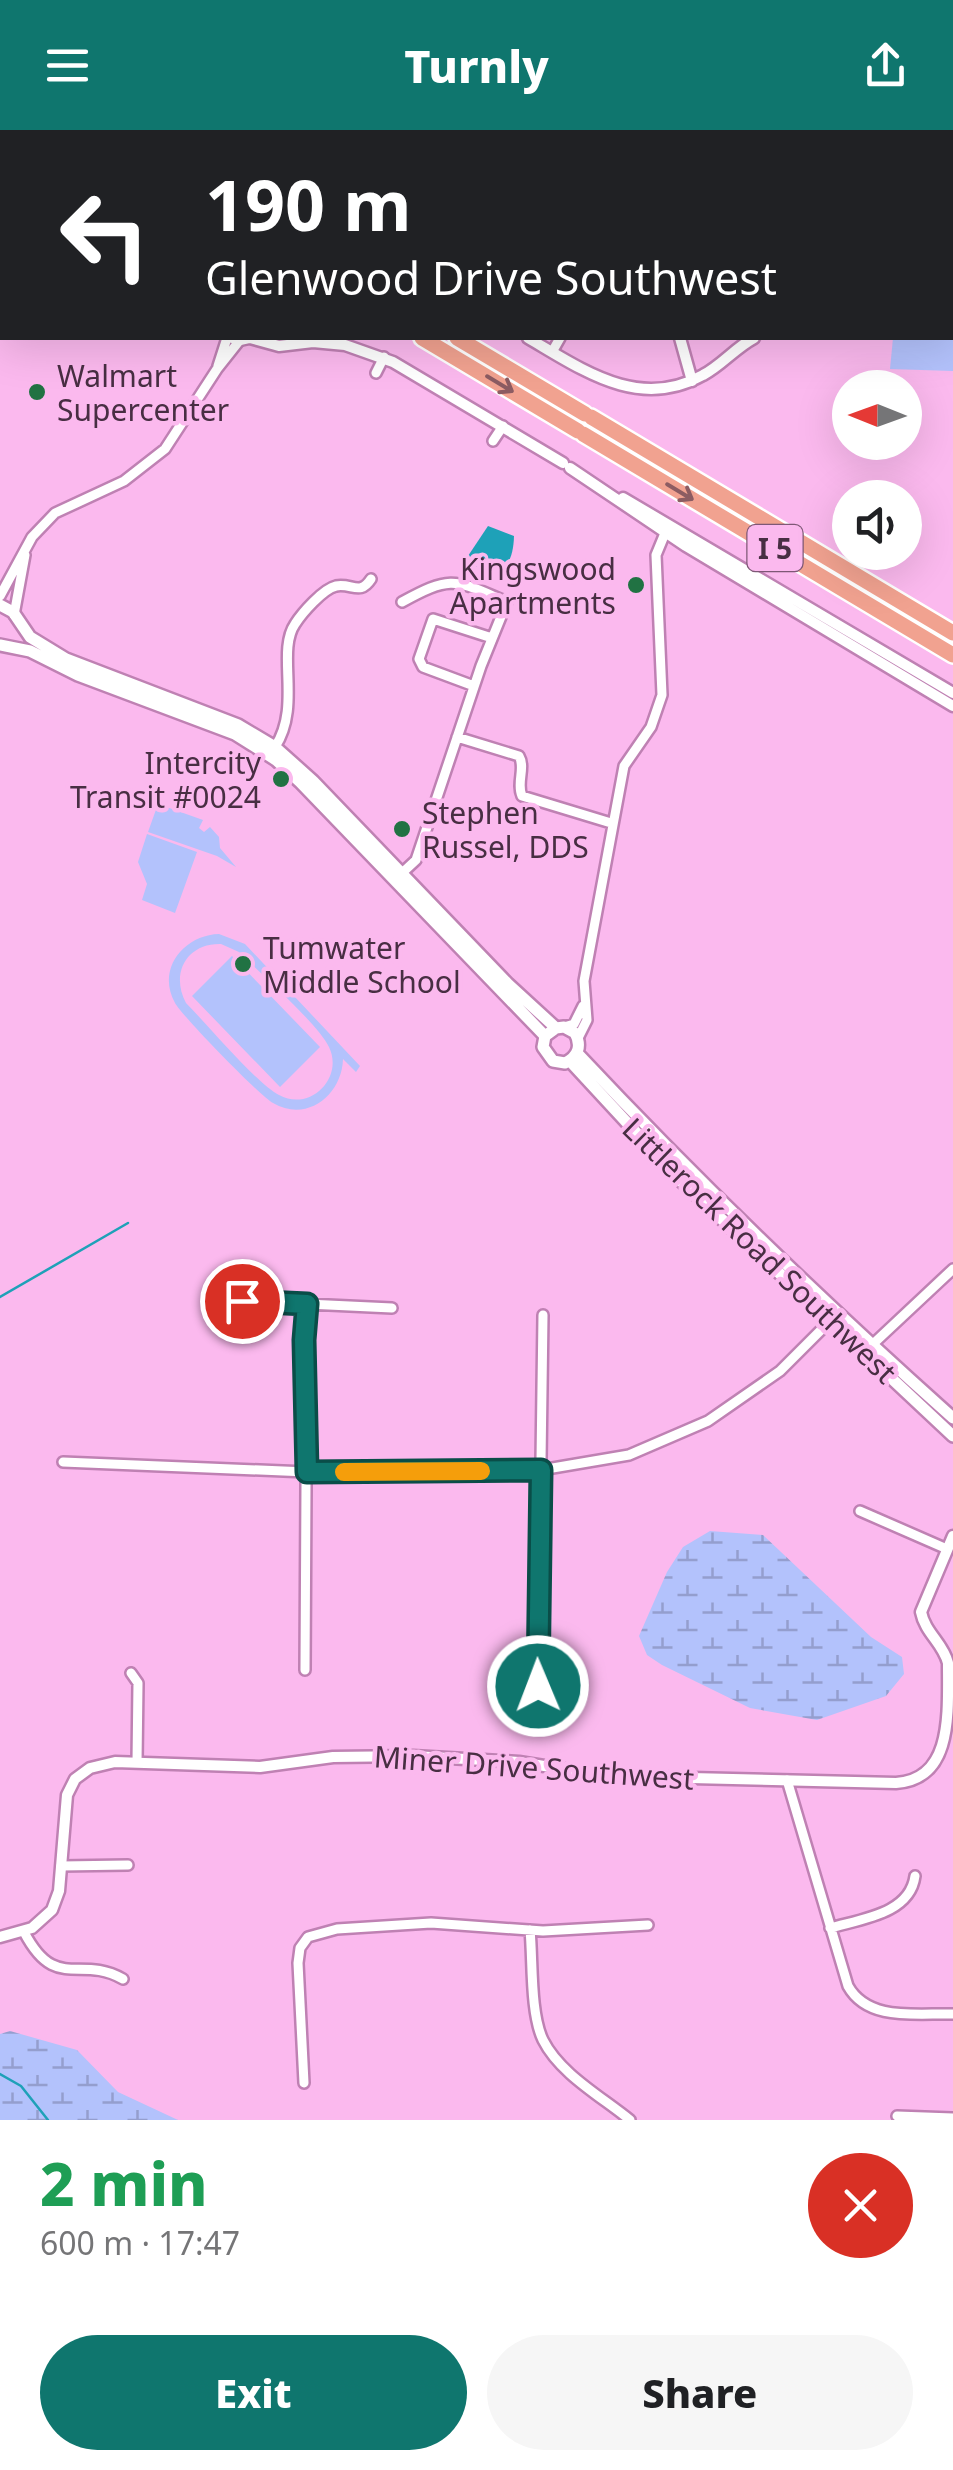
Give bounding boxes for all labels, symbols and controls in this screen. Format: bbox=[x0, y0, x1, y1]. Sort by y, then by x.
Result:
text: Turnly bbox=[404, 35, 549, 96]
icon: menu bbox=[40, 38, 95, 93]
icon: share bbox=[858, 38, 913, 93]
text: 190 m bbox=[205, 156, 412, 252]
icon: left bbox=[40, 170, 170, 300]
text: Glenwood Drive Southwest bbox=[205, 247, 777, 308]
place label: Walmart Supercenter bbox=[57, 355, 229, 430]
north arrow bbox=[832, 370, 922, 460]
map controls bbox=[832, 370, 922, 570]
one-way arrow bbox=[485, 374, 514, 394]
marker: Walmart Supercenter bbox=[26, 381, 48, 403]
button: sound bbox=[832, 480, 922, 570]
one-way arrow bbox=[665, 482, 694, 502]
road number: I 5 bbox=[748, 525, 802, 571]
place label: Kingswood Apartments bbox=[450, 548, 616, 623]
marker: Kingswood Apartments bbox=[625, 574, 647, 596]
place label: Intercity Transit #0024 bbox=[70, 742, 262, 817]
marker: Intercity Transit #0024 bbox=[270, 768, 292, 790]
place label: Stephen Russel, DDS bbox=[422, 792, 589, 867]
marker: Stephen Russel, DDS bbox=[391, 818, 413, 840]
place label: Tumwater Middle School bbox=[263, 927, 461, 1002]
marker: Tumwater Middle School bbox=[232, 953, 254, 975]
street label: Littlerock Road Southwest bbox=[614, 1108, 906, 1392]
pin bbox=[200, 1259, 285, 1344]
icon: arrive bbox=[215, 1274, 270, 1329]
position arrow bbox=[486, 1634, 590, 1738]
street label: Miner Drive Southwest bbox=[373, 1735, 696, 1799]
text: 2 min bbox=[40, 2142, 208, 2224]
button: close bbox=[808, 2153, 913, 2258]
text: 600 m · 17:47 bbox=[40, 2221, 240, 2264]
button: Exit bbox=[40, 2335, 467, 2450]
button: Share bbox=[487, 2335, 913, 2450]

